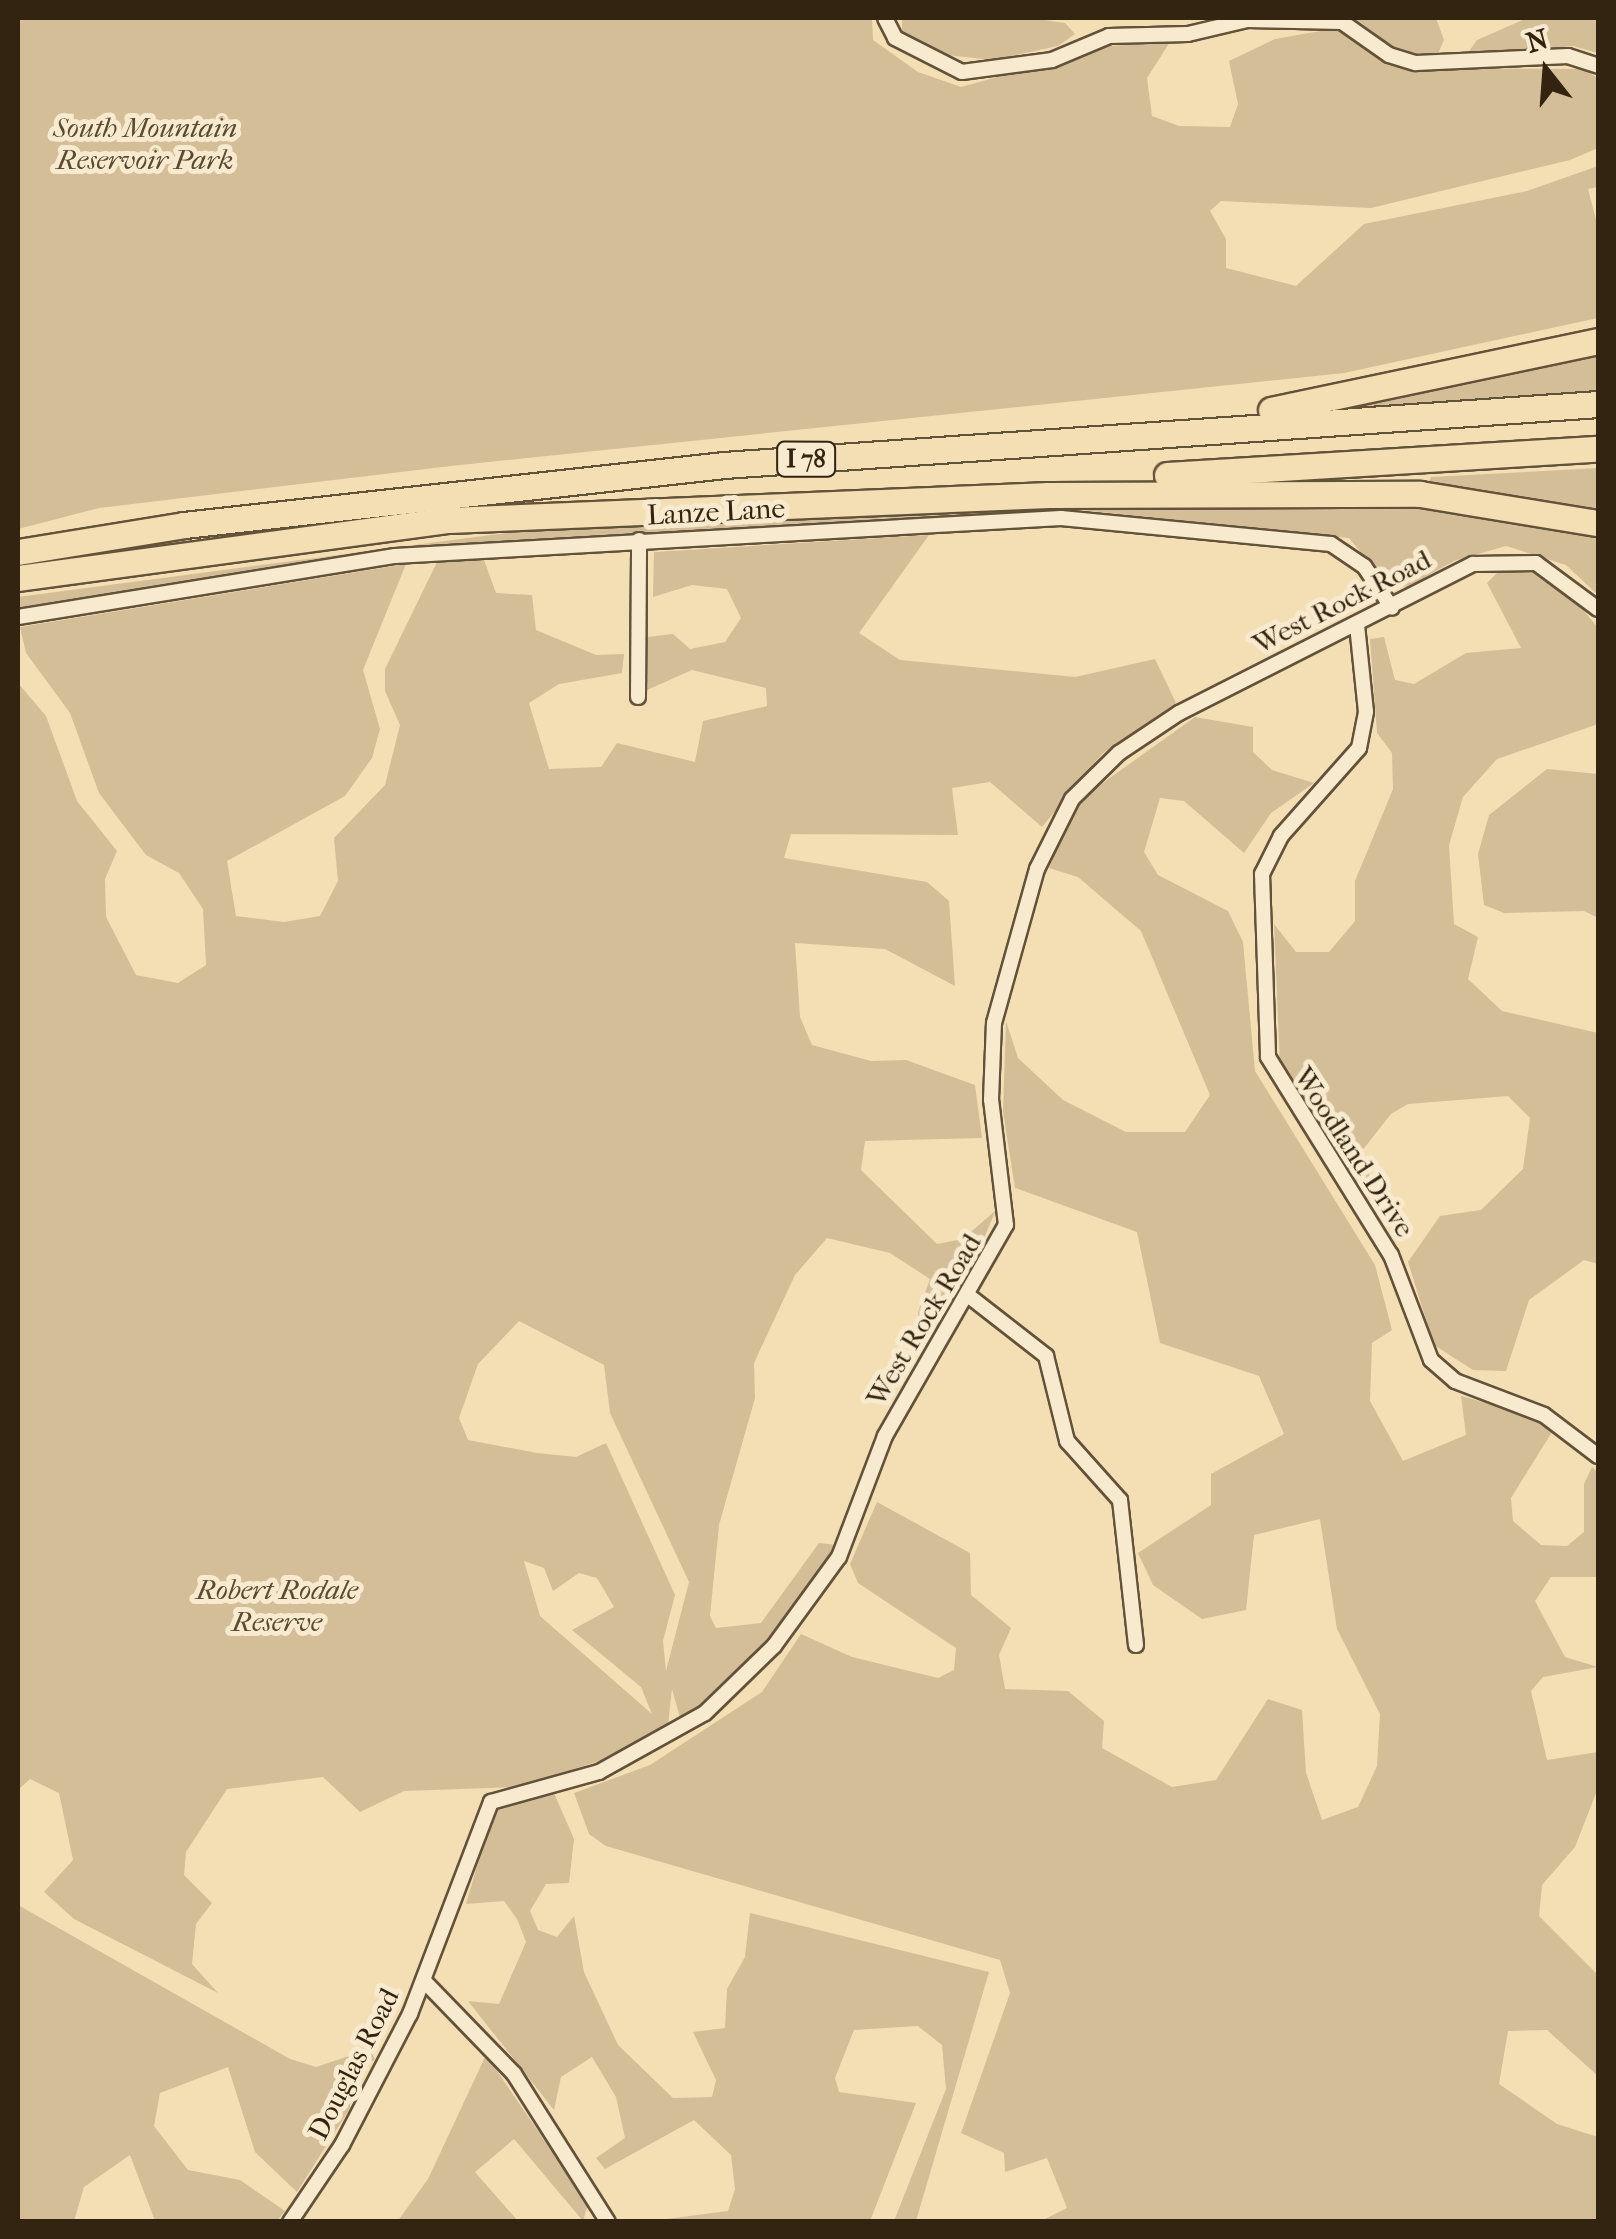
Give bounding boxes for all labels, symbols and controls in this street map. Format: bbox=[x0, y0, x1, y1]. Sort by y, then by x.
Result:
north arrow bbox=[1496, 20, 1596, 120]
text: N bbox=[1522, 22, 1552, 60]
park label: South Mountain Reservoir Park bbox=[53, 111, 237, 177]
road number: I 78 bbox=[776, 439, 836, 479]
street label: Lanze Lane bbox=[646, 492, 786, 532]
street label: West Rock Road bbox=[1248, 543, 1436, 661]
street label: Woodland Drive bbox=[1287, 1061, 1421, 1243]
street label: West Rock Road bbox=[859, 1228, 989, 1412]
park label: Robert Rodale Reserve bbox=[196, 1573, 358, 1639]
street label: Douglas Road bbox=[301, 1983, 407, 2145]

